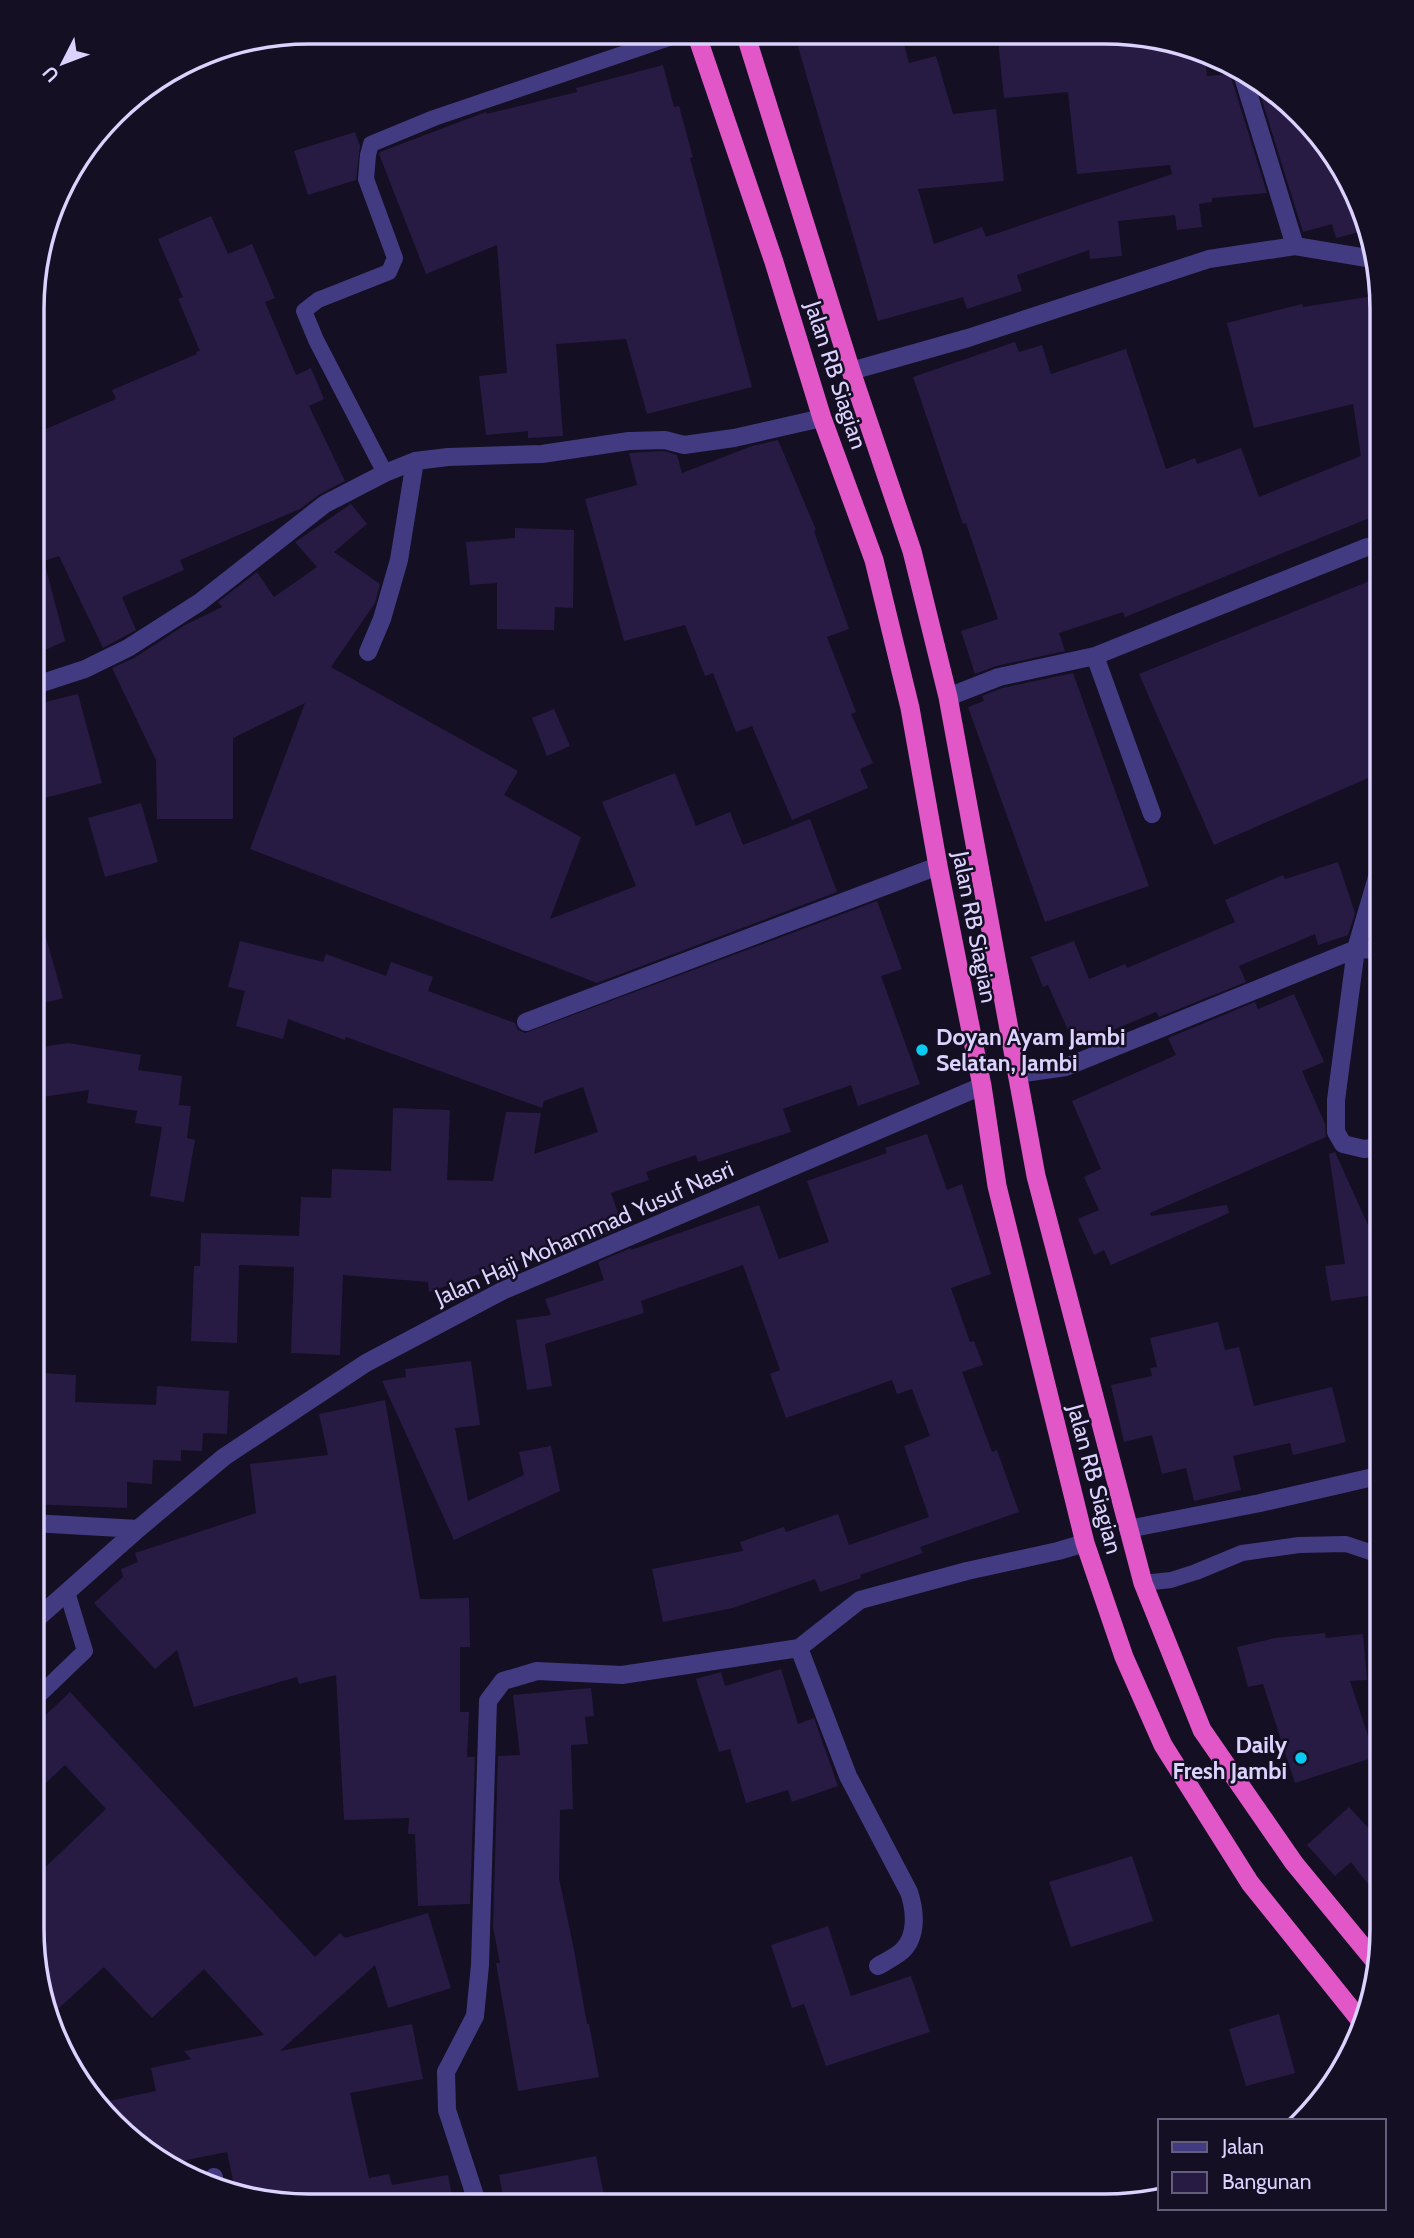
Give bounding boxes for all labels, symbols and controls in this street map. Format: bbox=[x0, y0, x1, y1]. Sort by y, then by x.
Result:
north arrow bbox=[28, 28, 98, 98]
text: U bbox=[38, 61, 64, 87]
street label: Jalan RB Siagian bbox=[799, 297, 873, 452]
street label: Jalan RB Siagian bbox=[946, 848, 1003, 1005]
place label: Doyan Ayam Jambi Selatan, Jambi bbox=[936, 1023, 1125, 1077]
marker: Doyan Ayam Jambi Selatan, Jambi bbox=[914, 1042, 930, 1058]
street label: Jalan Haji Mohammad Yusuf Nasri bbox=[430, 1154, 738, 1312]
street label: Jalan RB Siagian bbox=[1061, 1400, 1128, 1557]
place label: Daily Fresh Jambi bbox=[1173, 1731, 1288, 1785]
marker: Daily Fresh Jambi bbox=[1293, 1750, 1309, 1766]
legend bbox=[1158, 2119, 1386, 2210]
text: Jalan bbox=[1221, 2134, 1264, 2159]
text: Bangunan bbox=[1222, 2169, 1311, 2194]

